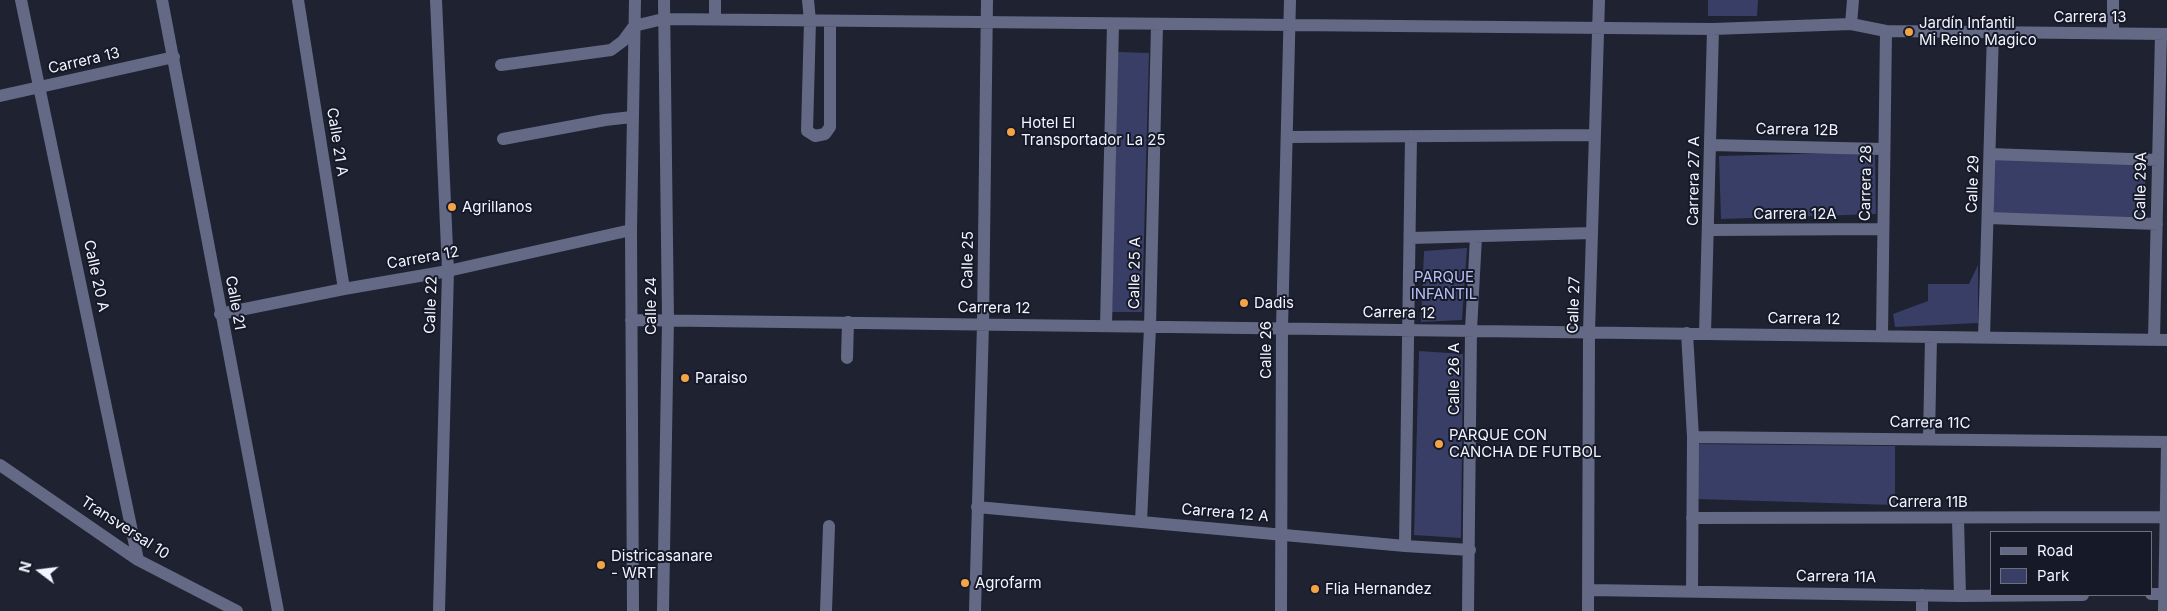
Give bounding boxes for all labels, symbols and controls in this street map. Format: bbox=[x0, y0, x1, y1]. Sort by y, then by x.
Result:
street label: Carrera 13 bbox=[2053, 8, 2127, 26]
place label: Jardín Infantil Mi Reino Magico bbox=[1919, 14, 2037, 49]
marker: Jardín Infantil Mi Reino Magico bbox=[1903, 26, 1915, 38]
street label: Carrera 13 bbox=[46, 44, 122, 78]
street label: Calle 21 A bbox=[323, 106, 351, 178]
place label: Hotel El Transportador La 25 bbox=[1021, 114, 1166, 149]
street label: Carrera 12B bbox=[1755, 120, 1839, 140]
marker: Hotel El Transportador La 25 bbox=[1005, 126, 1017, 138]
street label: Carrera 27 A bbox=[1684, 136, 1704, 226]
street label: Carrera 28 bbox=[1856, 145, 1876, 221]
street label: Calle 29A bbox=[2131, 152, 2151, 220]
street label: Calle 29 bbox=[1963, 155, 1983, 213]
place label: Agrillanos bbox=[462, 198, 533, 216]
marker: Agrillanos bbox=[446, 201, 458, 213]
street label: Carrera 12A bbox=[1753, 205, 1837, 223]
street label: Calle 25 bbox=[958, 231, 978, 289]
street label: Calle 25 A bbox=[1125, 237, 1145, 309]
street label: Calle 20 A bbox=[80, 239, 112, 313]
street label: Carrera 12 bbox=[386, 243, 460, 273]
park label: PARQUE INFANTIL bbox=[1411, 268, 1477, 303]
street label: Calle 21 bbox=[221, 274, 249, 332]
street label: Calle 22 bbox=[421, 276, 441, 334]
street label: Calle 27 bbox=[1564, 276, 1584, 334]
street label: Calle 24 bbox=[642, 277, 660, 335]
place label: Dadis bbox=[1254, 294, 1294, 312]
marker: Dadis bbox=[1238, 297, 1250, 309]
street label: Carrera 12 bbox=[957, 298, 1031, 318]
street label: Carrera 12 bbox=[1362, 303, 1436, 323]
street label: Carrera 12 bbox=[1767, 309, 1841, 329]
street label: Calle 26 bbox=[1257, 321, 1275, 379]
street label: Calle 26 A bbox=[1445, 343, 1463, 415]
place label: Paraiso bbox=[695, 369, 748, 387]
marker: Paraiso bbox=[679, 372, 691, 384]
street label: Carrera 11C bbox=[1889, 413, 1971, 433]
place label: PARQUE CON CANCHA DE FUTBOL bbox=[1449, 426, 1602, 461]
marker: PARQUE CON CANCHA DE FUTBOL bbox=[1433, 438, 1445, 450]
street label: Transversal 10 bbox=[77, 493, 173, 563]
street label: Carrera 11B bbox=[1888, 493, 1968, 511]
street label: Carrera 12 A bbox=[1181, 500, 1269, 526]
legend bbox=[1990, 531, 2152, 596]
text: Road bbox=[2037, 541, 2073, 560]
north arrow bbox=[15, 546, 65, 596]
place label: Districasanare - WRT bbox=[611, 547, 713, 582]
marker: Districasanare - WRT bbox=[595, 559, 607, 571]
text: N bbox=[15, 560, 35, 574]
text: Park bbox=[2037, 566, 2069, 585]
street label: Carrera 11A bbox=[1796, 567, 1876, 587]
place label: Agrofarm bbox=[975, 574, 1042, 592]
marker: Agrofarm bbox=[959, 577, 971, 589]
place label: Flia Hernandez bbox=[1325, 580, 1432, 598]
marker: Flia Hernandez bbox=[1309, 583, 1321, 595]

